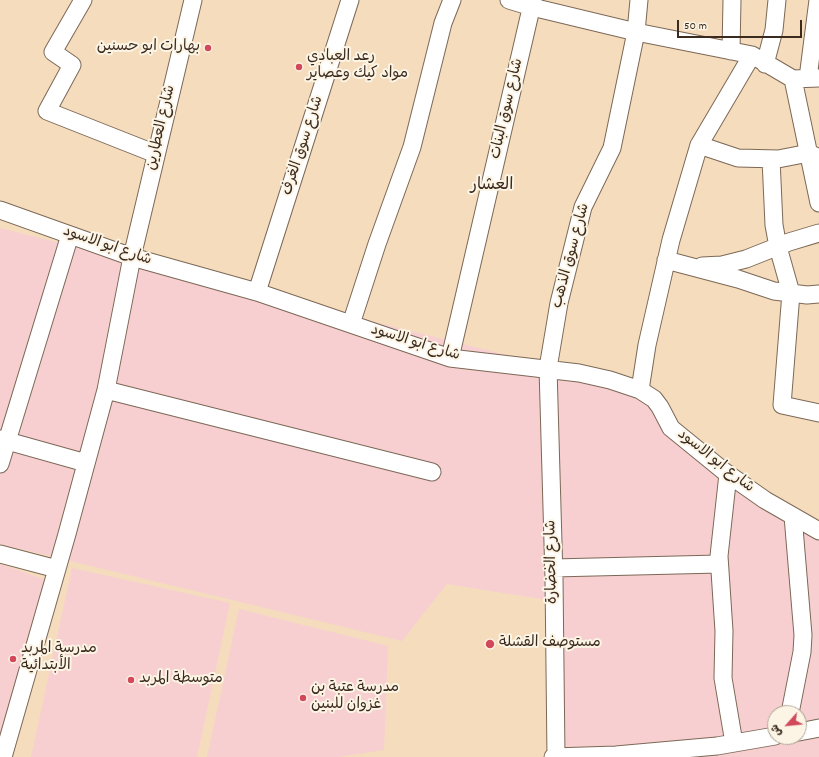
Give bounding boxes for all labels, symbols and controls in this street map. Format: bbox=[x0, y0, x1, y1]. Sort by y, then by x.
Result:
scale bar bbox=[679, 12, 804, 38]
text: 50 m bbox=[684, 18, 707, 35]
place label: بهارات ابو حسنين bbox=[97, 39, 200, 57]
marker: بهارات ابو حسنين bbox=[203, 43, 213, 53]
place label: رعد العبادي مواد كيك وعصاير bbox=[307, 49, 408, 84]
street label: شارع سوق البنات bbox=[488, 57, 528, 161]
marker: رعد العبادي مواد كيك وعصاير bbox=[294, 62, 304, 72]
street label: شارع العطارين bbox=[143, 84, 181, 172]
street label: شارع سوق الغرف bbox=[279, 94, 329, 198]
district label: العشار bbox=[470, 177, 514, 197]
street label: شارع سوق الذهب bbox=[549, 202, 595, 310]
street label: شارع ابو الاسود bbox=[60, 223, 154, 271]
street label: شارع ابو الاسود bbox=[368, 322, 462, 366]
street label: شارع ابو الاسود bbox=[673, 426, 757, 498]
street label: شارع الخضارة bbox=[543, 520, 563, 604]
place label: مستوصف القشلة bbox=[499, 635, 601, 653]
marker: مستوصف القشلة bbox=[484, 638, 496, 650]
place label: مدرسة المربد الأبتدائية bbox=[21, 641, 97, 676]
marker: مدرسة المربد الأبتدائية bbox=[8, 654, 18, 664]
place label: متوسطة المربد bbox=[139, 671, 223, 689]
marker: متوسطة المربد bbox=[126, 675, 136, 685]
place label: مدرسة عتبة بن غزوان للبنين bbox=[311, 680, 399, 715]
marker: مدرسة عتبة بن غزوان للبنين bbox=[298, 693, 308, 703]
north arrow bbox=[767, 705, 807, 745]
text: ش bbox=[767, 721, 787, 739]

